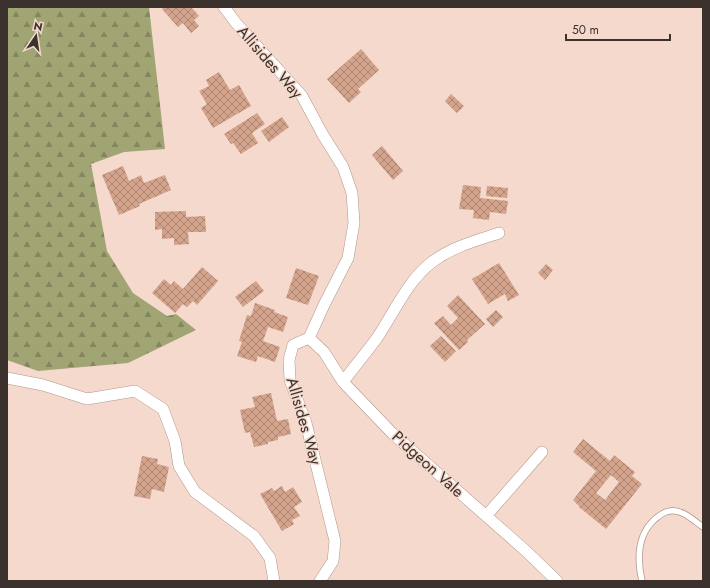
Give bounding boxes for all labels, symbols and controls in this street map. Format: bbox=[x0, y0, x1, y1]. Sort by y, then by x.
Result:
north arrow bbox=[16, 16, 56, 56]
scale bar bbox=[566, 16, 670, 42]
text: N bbox=[32, 17, 44, 35]
street label: Allisides Way bbox=[232, 20, 309, 104]
text: 50 m bbox=[572, 21, 599, 39]
street label: Allisides Way bbox=[281, 374, 328, 468]
street label: Pidgeon Vale bbox=[387, 425, 469, 503]

